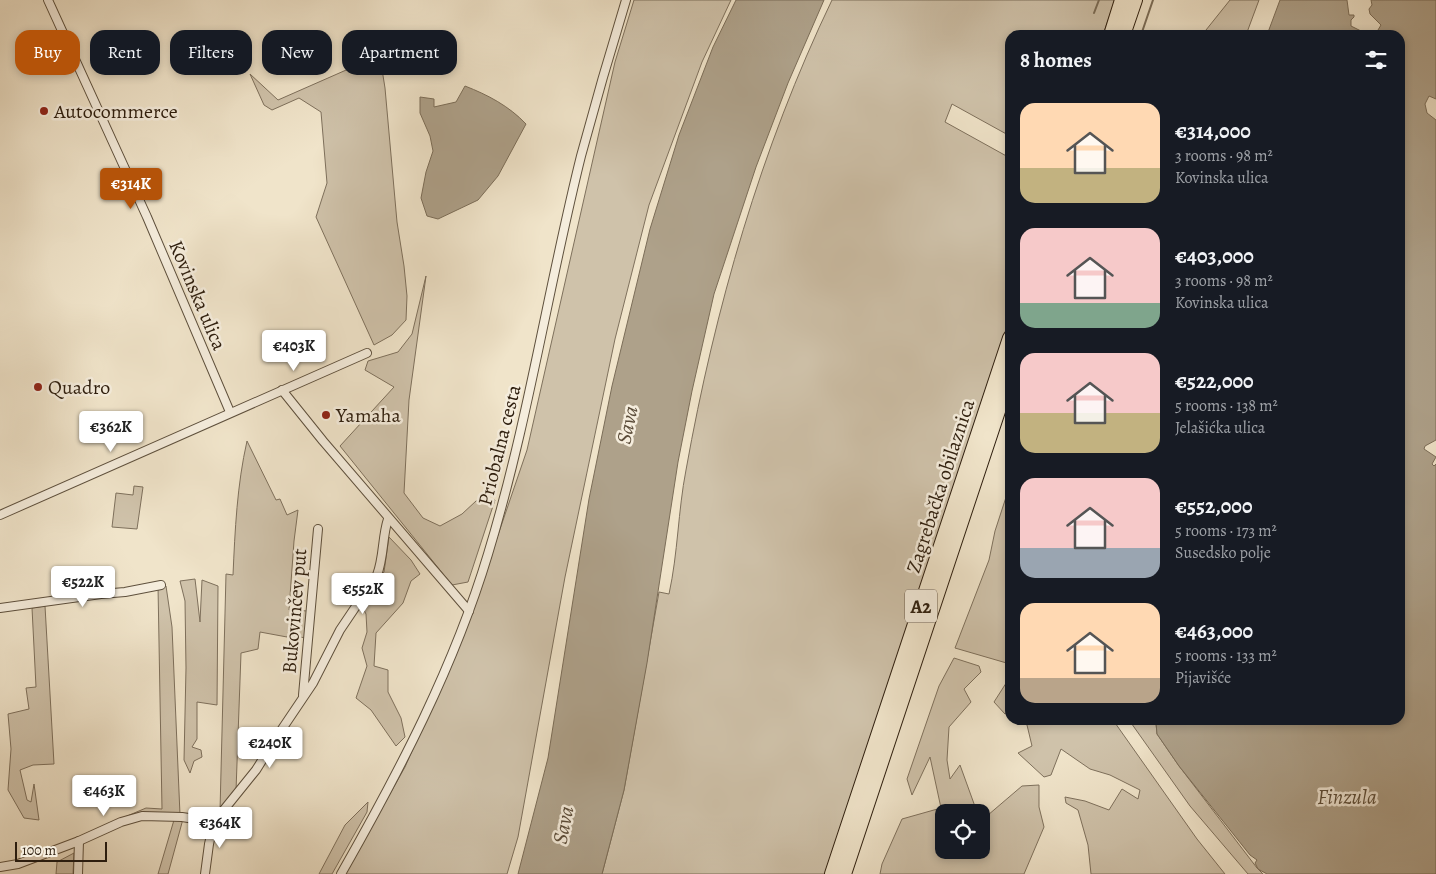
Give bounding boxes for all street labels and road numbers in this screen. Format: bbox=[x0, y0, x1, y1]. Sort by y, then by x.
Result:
street label: Kovinska ulica bbox=[162, 236, 233, 355]
street label: Priobalna cesta bbox=[471, 381, 528, 508]
street label: Zagrebačka obilaznica bbox=[900, 395, 982, 577]
street label: Bukovinčev put bbox=[276, 547, 313, 675]
road number: A2 bbox=[905, 590, 937, 622]

